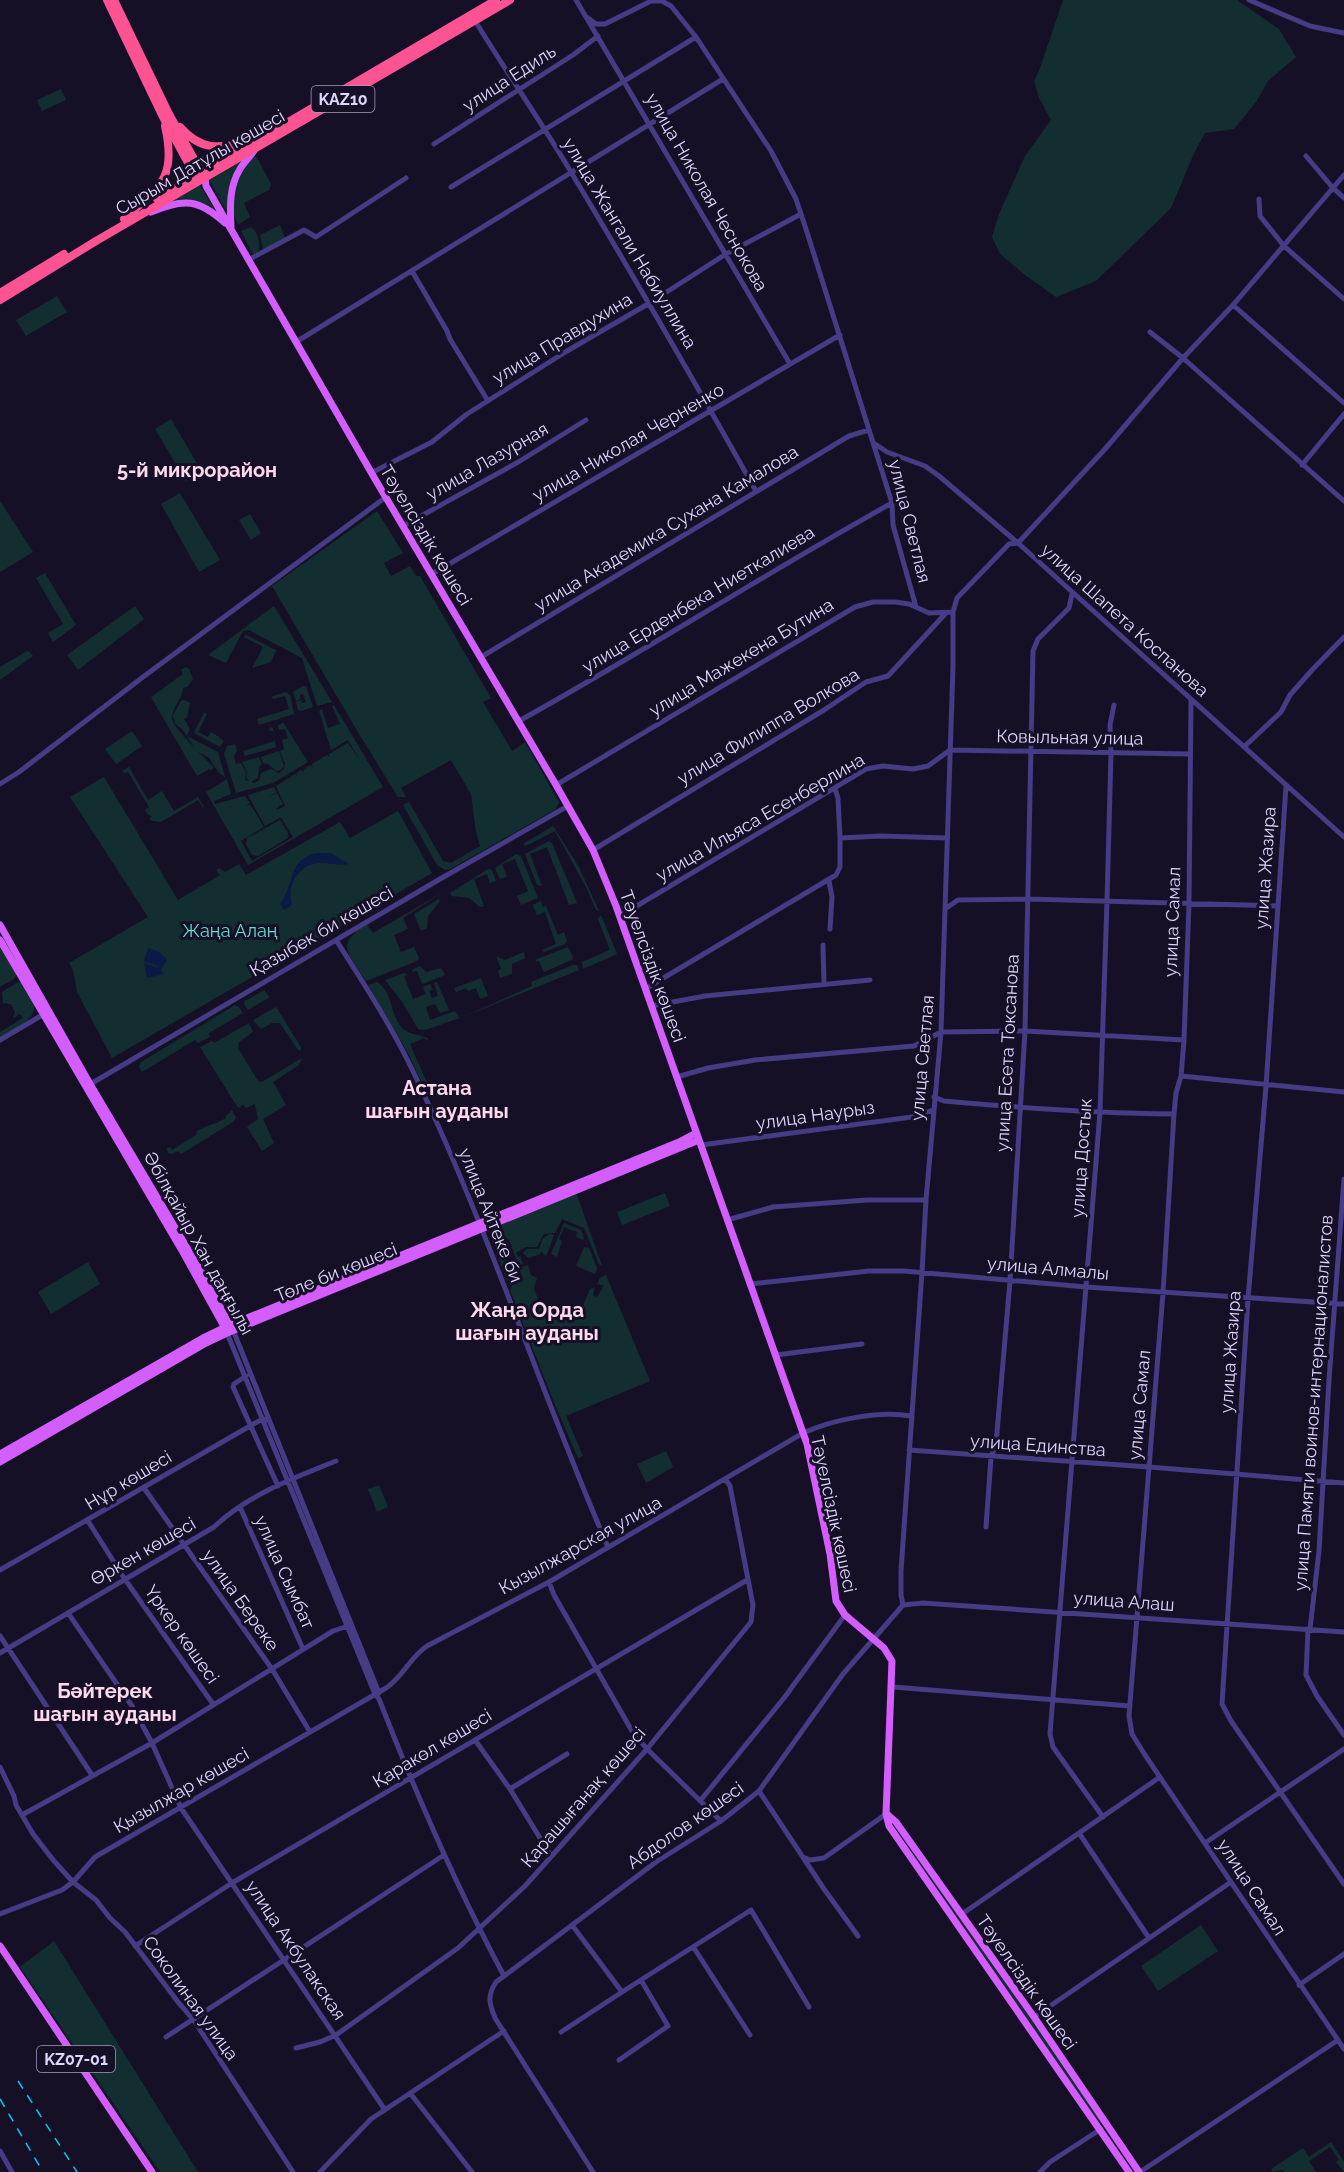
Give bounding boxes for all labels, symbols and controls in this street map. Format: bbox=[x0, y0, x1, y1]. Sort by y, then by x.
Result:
street label: улица Едиль bbox=[459, 40, 560, 116]
road number: KAZ10 bbox=[312, 86, 374, 112]
street label: улица Николая Чеснокова bbox=[642, 89, 772, 295]
street label: Сырым Датұлы көшесі bbox=[112, 105, 288, 219]
street label: улица Жангали Набиуллина bbox=[559, 134, 701, 352]
street label: улица Правдухина bbox=[488, 288, 636, 388]
street label: улица Николая Черненко bbox=[529, 378, 728, 505]
street label: улица Лазурная bbox=[422, 418, 552, 504]
street label: улица Академика Сухана Камалова bbox=[530, 441, 802, 615]
street label: улица Светлая bbox=[885, 457, 935, 585]
district label: 5-й микрорайон bbox=[117, 458, 277, 482]
street label: Тәуелсіздік көшесі bbox=[376, 461, 476, 609]
street label: улица Ерденбека Ниеткалиева bbox=[578, 521, 818, 677]
street label: улица Шапета Коспанова bbox=[1037, 539, 1213, 701]
street label: улица Мажекена Бутина bbox=[645, 594, 837, 720]
street label: улица Филиппа Волкова bbox=[673, 663, 863, 789]
street label: Ковыльная улица bbox=[996, 725, 1144, 749]
street label: улица Ильяса Есенберлина bbox=[652, 749, 868, 885]
street label: улица Жазира bbox=[1250, 806, 1280, 930]
street label: улица Самал bbox=[1160, 866, 1184, 978]
street label: Қазыбек би көшесі bbox=[246, 881, 396, 981]
street label: Тәуелсіздік көшесі bbox=[616, 887, 690, 1045]
park label: Жаңа Алаң bbox=[182, 920, 278, 941]
street label: улица Есета Токсанова bbox=[991, 954, 1023, 1152]
street label: улица Светлая bbox=[906, 994, 938, 1122]
district label: Астана шағын ауданы bbox=[365, 1076, 509, 1123]
street label: улица Наурыз bbox=[754, 1096, 876, 1134]
street label: улица Достык bbox=[1066, 1098, 1096, 1218]
street label: улица Айтеке би bbox=[455, 1145, 527, 1285]
street label: Әбілқайыр Хан даңғылы bbox=[140, 1148, 258, 1338]
street label: улица Памяти воинов-интернационалистов bbox=[1289, 1214, 1337, 1592]
street label: Төле би көшесі bbox=[272, 1238, 400, 1306]
street label: улица Алмалы bbox=[986, 1252, 1110, 1284]
street label: улица Жазира bbox=[1215, 1290, 1245, 1414]
district label: Жаңа Орда шағын ауданы bbox=[455, 1298, 599, 1345]
street label: улица Самал bbox=[1124, 1349, 1154, 1461]
street label: улица Единства bbox=[969, 1430, 1107, 1460]
street label: Тәуелсіздік көшесі bbox=[807, 1434, 861, 1594]
street label: Нұр көшесі bbox=[81, 1446, 175, 1514]
street label: Кызылжарская улица bbox=[495, 1491, 665, 1599]
street label: улица Сымбат bbox=[251, 1512, 320, 1632]
street label: Өркен көшесі bbox=[87, 1513, 199, 1589]
street label: улица Береке bbox=[198, 1545, 284, 1655]
street label: Үркер көшесі bbox=[140, 1581, 224, 1687]
street label: улица Алаш bbox=[1073, 1587, 1175, 1615]
district label: Бәйтерек шағын ауданы bbox=[33, 1679, 177, 1726]
street label: Қаракөл көшесі bbox=[369, 1704, 495, 1792]
street label: Қарашығанақ көшесі bbox=[516, 1723, 650, 1871]
street label: Қызылжар көшесі bbox=[110, 1743, 252, 1837]
street label: Абдолов көшесі bbox=[623, 1777, 747, 1873]
street label: улица Самал bbox=[1213, 1835, 1291, 1939]
street label: улица Акбулакская bbox=[241, 1876, 351, 2024]
street label: Тәуелсіздік көшесі bbox=[972, 1910, 1082, 2054]
street label: Соколиная улица bbox=[139, 1932, 243, 2064]
road number: KZ07-01 bbox=[37, 2046, 115, 2072]

